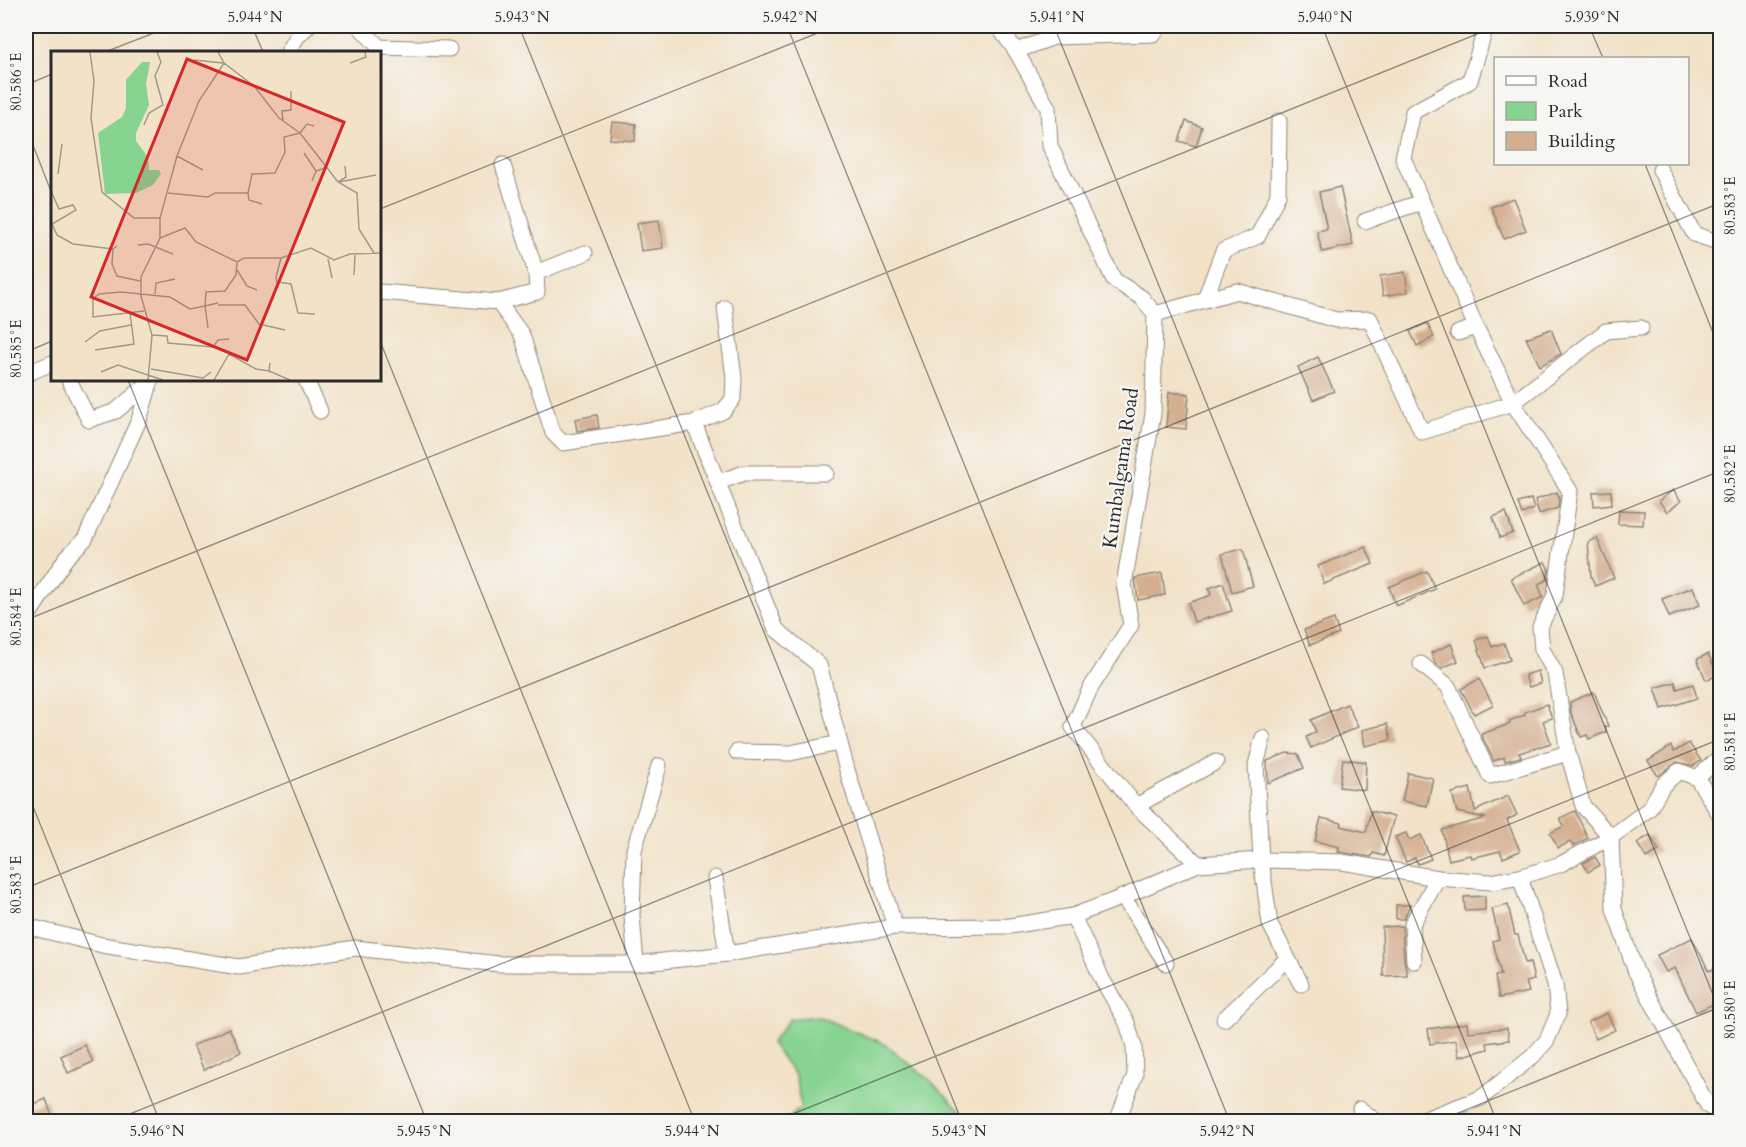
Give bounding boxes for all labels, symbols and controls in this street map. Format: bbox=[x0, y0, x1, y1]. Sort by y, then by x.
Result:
text: 5.944°N bbox=[227, 7, 283, 27]
text: 5.943°N bbox=[494, 7, 550, 27]
text: 5.942°N bbox=[762, 7, 818, 27]
text: 5.941°N bbox=[1029, 7, 1085, 27]
text: 5.940°N bbox=[1297, 7, 1353, 27]
text: 5.939°N bbox=[1564, 7, 1620, 27]
inset map bbox=[51, 51, 381, 381]
text: 80.586°E bbox=[6, 52, 26, 112]
legend bbox=[1494, 57, 1689, 165]
text: Road bbox=[1548, 69, 1588, 94]
text: Park bbox=[1548, 99, 1583, 124]
text: Building bbox=[1548, 129, 1616, 154]
text: 80.583°E bbox=[1720, 176, 1740, 236]
text: 80.585°E bbox=[6, 319, 26, 379]
street label: Kumbalgama Road bbox=[1096, 386, 1145, 550]
text: 80.582°E bbox=[1720, 444, 1740, 504]
text: 80.584°E bbox=[6, 587, 26, 647]
text: 80.581°E bbox=[1720, 712, 1740, 772]
text: 80.583°E bbox=[6, 855, 26, 915]
text: 80.580°E bbox=[1720, 980, 1740, 1040]
text: 5.946°N bbox=[129, 1121, 185, 1141]
text: 5.945°N bbox=[396, 1121, 452, 1141]
text: 5.944°N bbox=[664, 1121, 720, 1141]
text: 5.943°N bbox=[931, 1121, 987, 1141]
text: 5.942°N bbox=[1199, 1121, 1255, 1141]
text: 5.941°N bbox=[1466, 1121, 1522, 1141]

